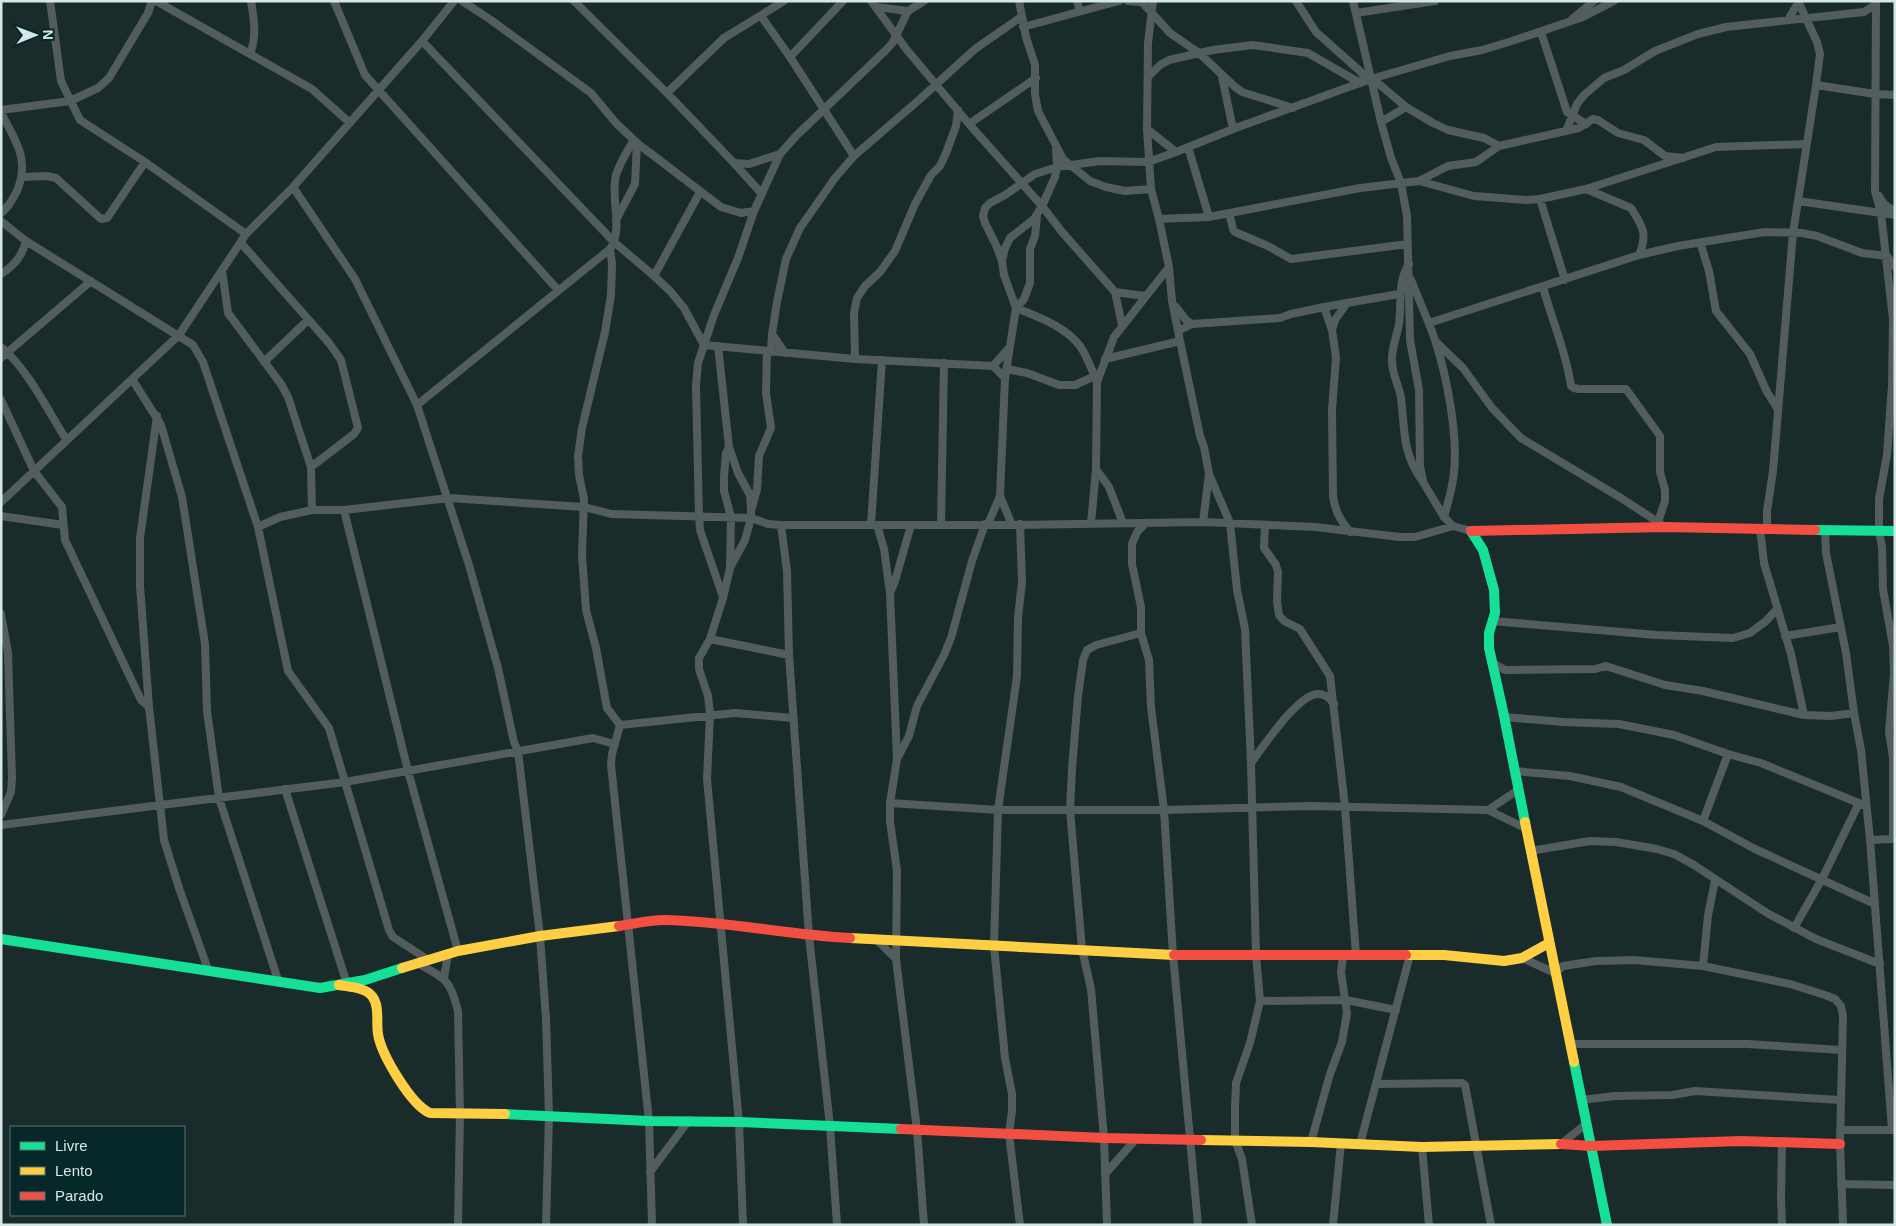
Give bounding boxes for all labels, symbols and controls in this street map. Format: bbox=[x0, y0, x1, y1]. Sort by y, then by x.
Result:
north arrow bbox=[10, 10, 60, 60]
text: N bbox=[40, 30, 56, 40]
legend bbox=[10, 1126, 185, 1216]
text: Livre bbox=[55, 1137, 88, 1154]
text: Lento bbox=[55, 1162, 93, 1179]
text: Parado bbox=[55, 1187, 103, 1204]

